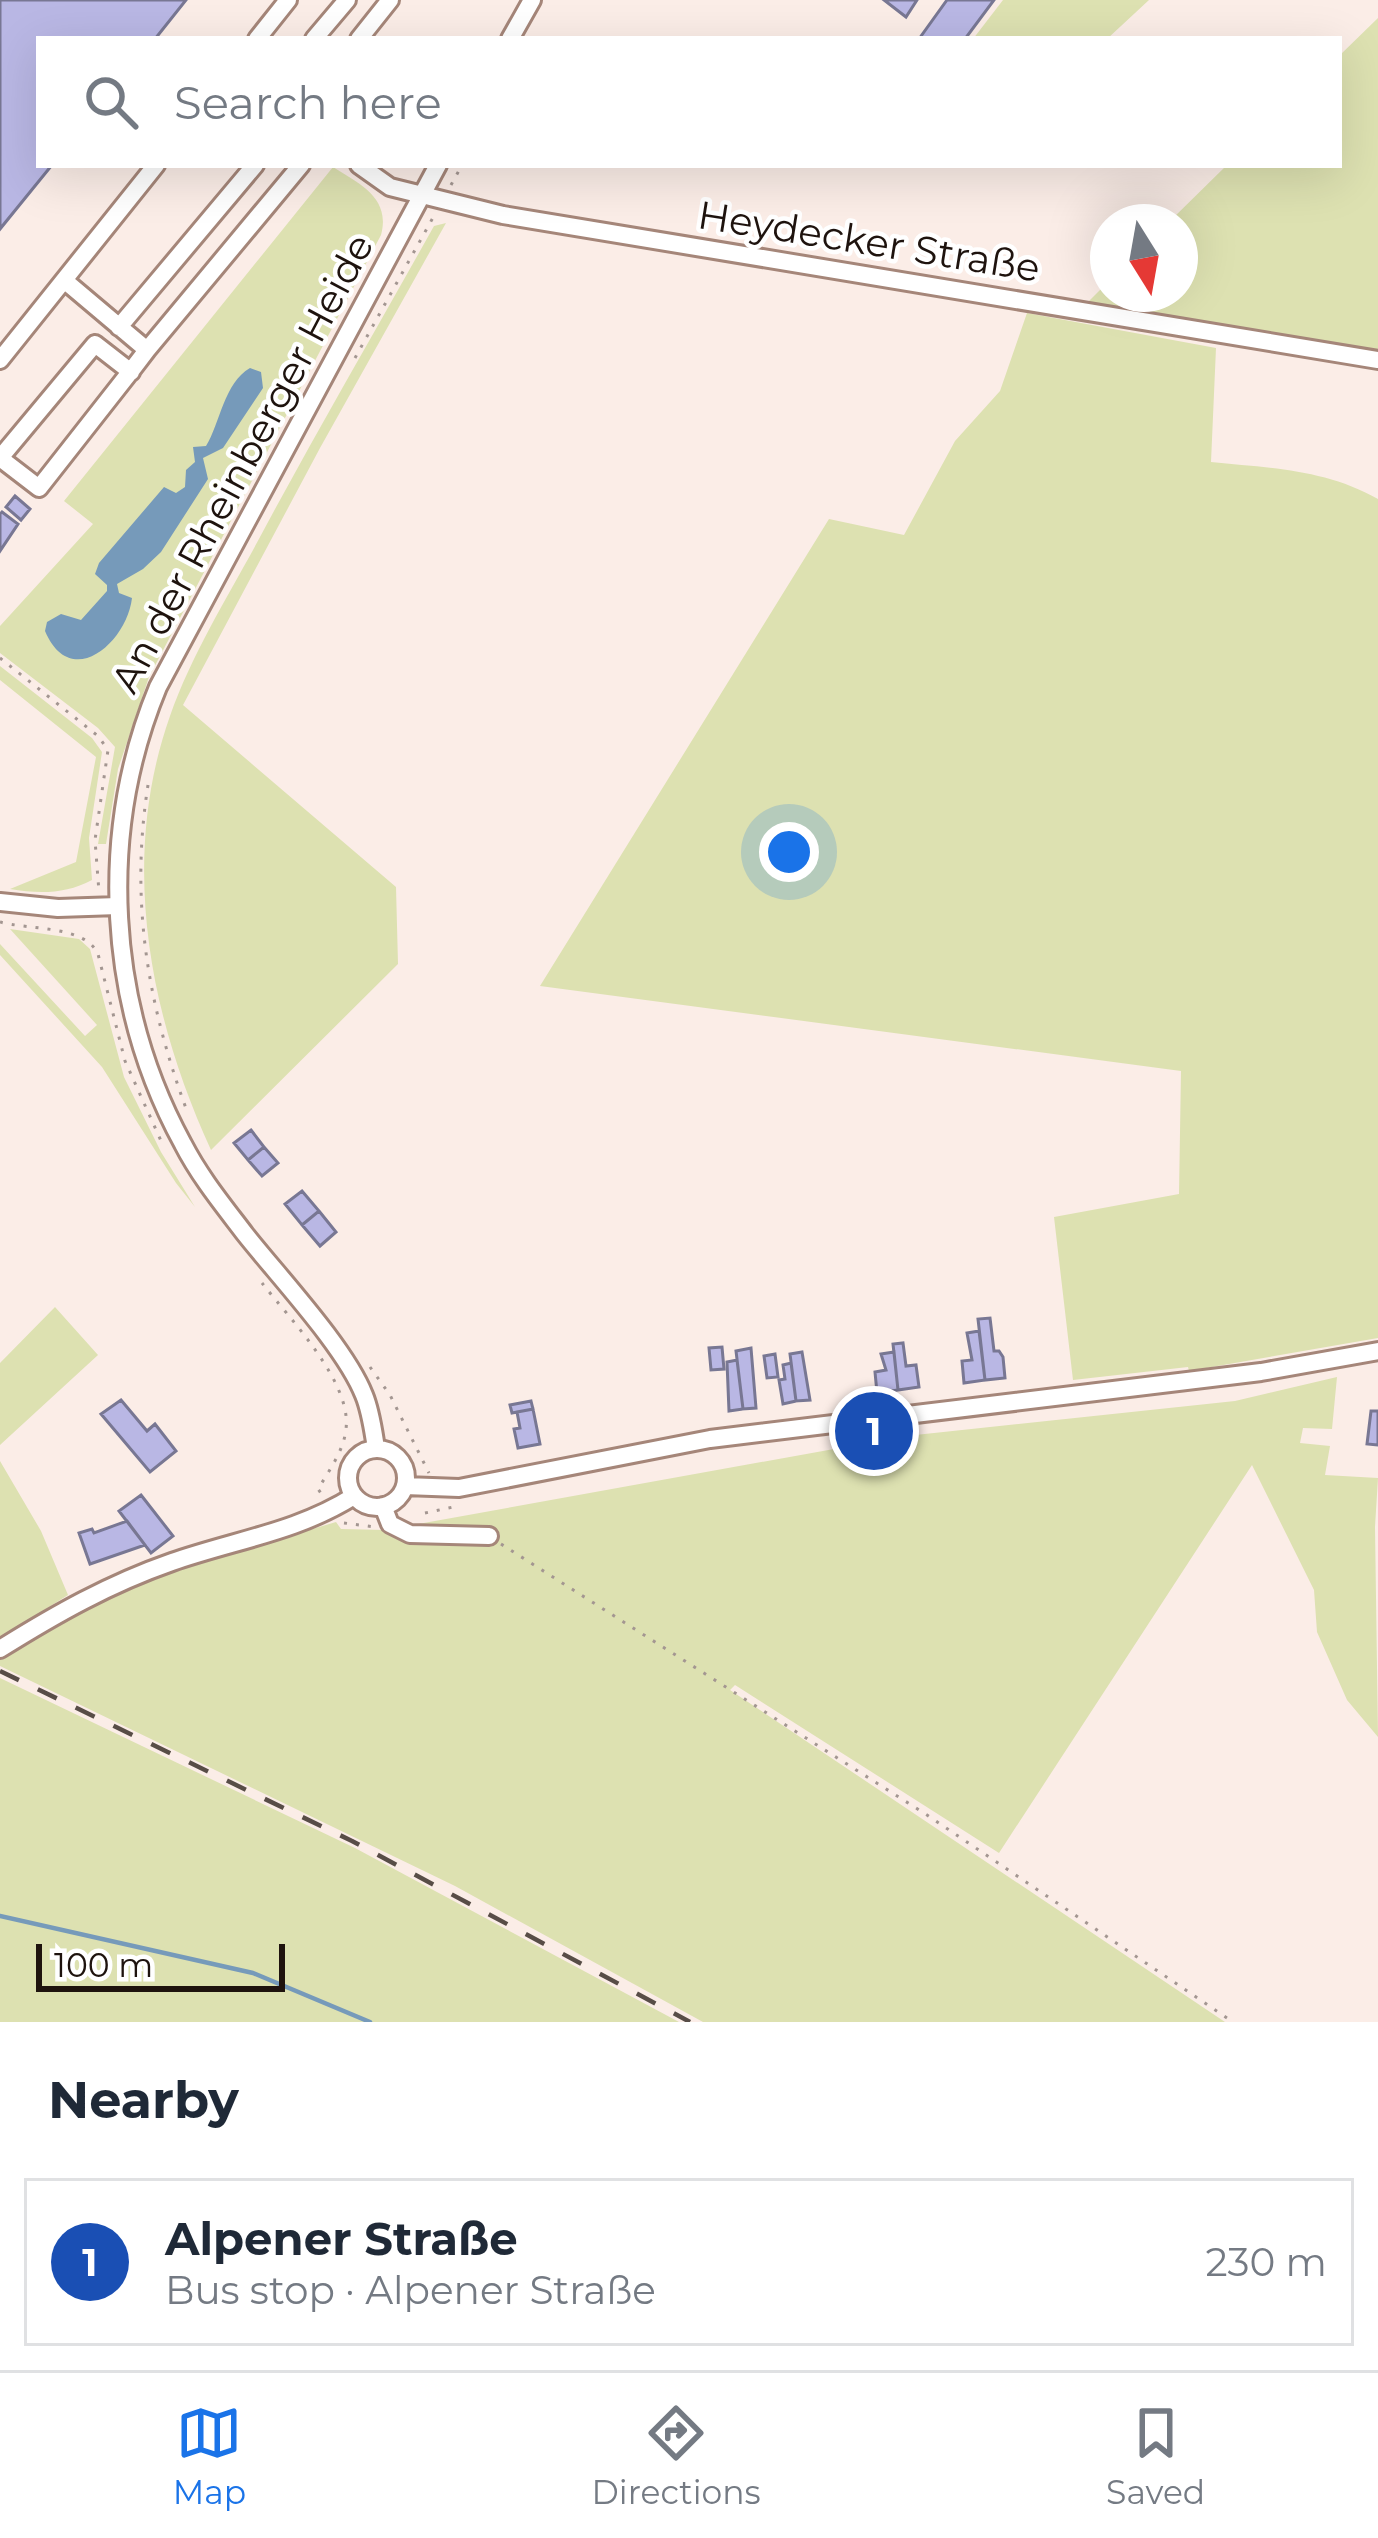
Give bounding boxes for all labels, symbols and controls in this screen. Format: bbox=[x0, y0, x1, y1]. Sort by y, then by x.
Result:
search box bbox=[36, 36, 1342, 168]
icon: search bbox=[78, 69, 144, 135]
text: Search here bbox=[174, 75, 442, 130]
street label: Heydecker Straße bbox=[695, 190, 1043, 292]
north arrow bbox=[1090, 204, 1198, 312]
street label: An der Rheinberger Heide bbox=[101, 226, 383, 700]
your location bbox=[759, 822, 819, 882]
pin: 1 bbox=[835, 1386, 913, 1476]
scale bar bbox=[36, 1938, 285, 1991]
text: 100 m bbox=[54, 1945, 153, 1985]
text: Nearby bbox=[48, 2069, 239, 2131]
text: Alpener Straße bbox=[165, 2211, 518, 2266]
text: 1 bbox=[82, 2238, 98, 2286]
text: 230 m bbox=[1205, 2238, 1327, 2286]
text: Bus stop · Alpener Straße bbox=[165, 2266, 656, 2314]
tab: Map bbox=[173, 2400, 246, 2512]
tab: Directions bbox=[592, 2400, 761, 2512]
tab: Saved bbox=[1106, 2400, 1205, 2512]

